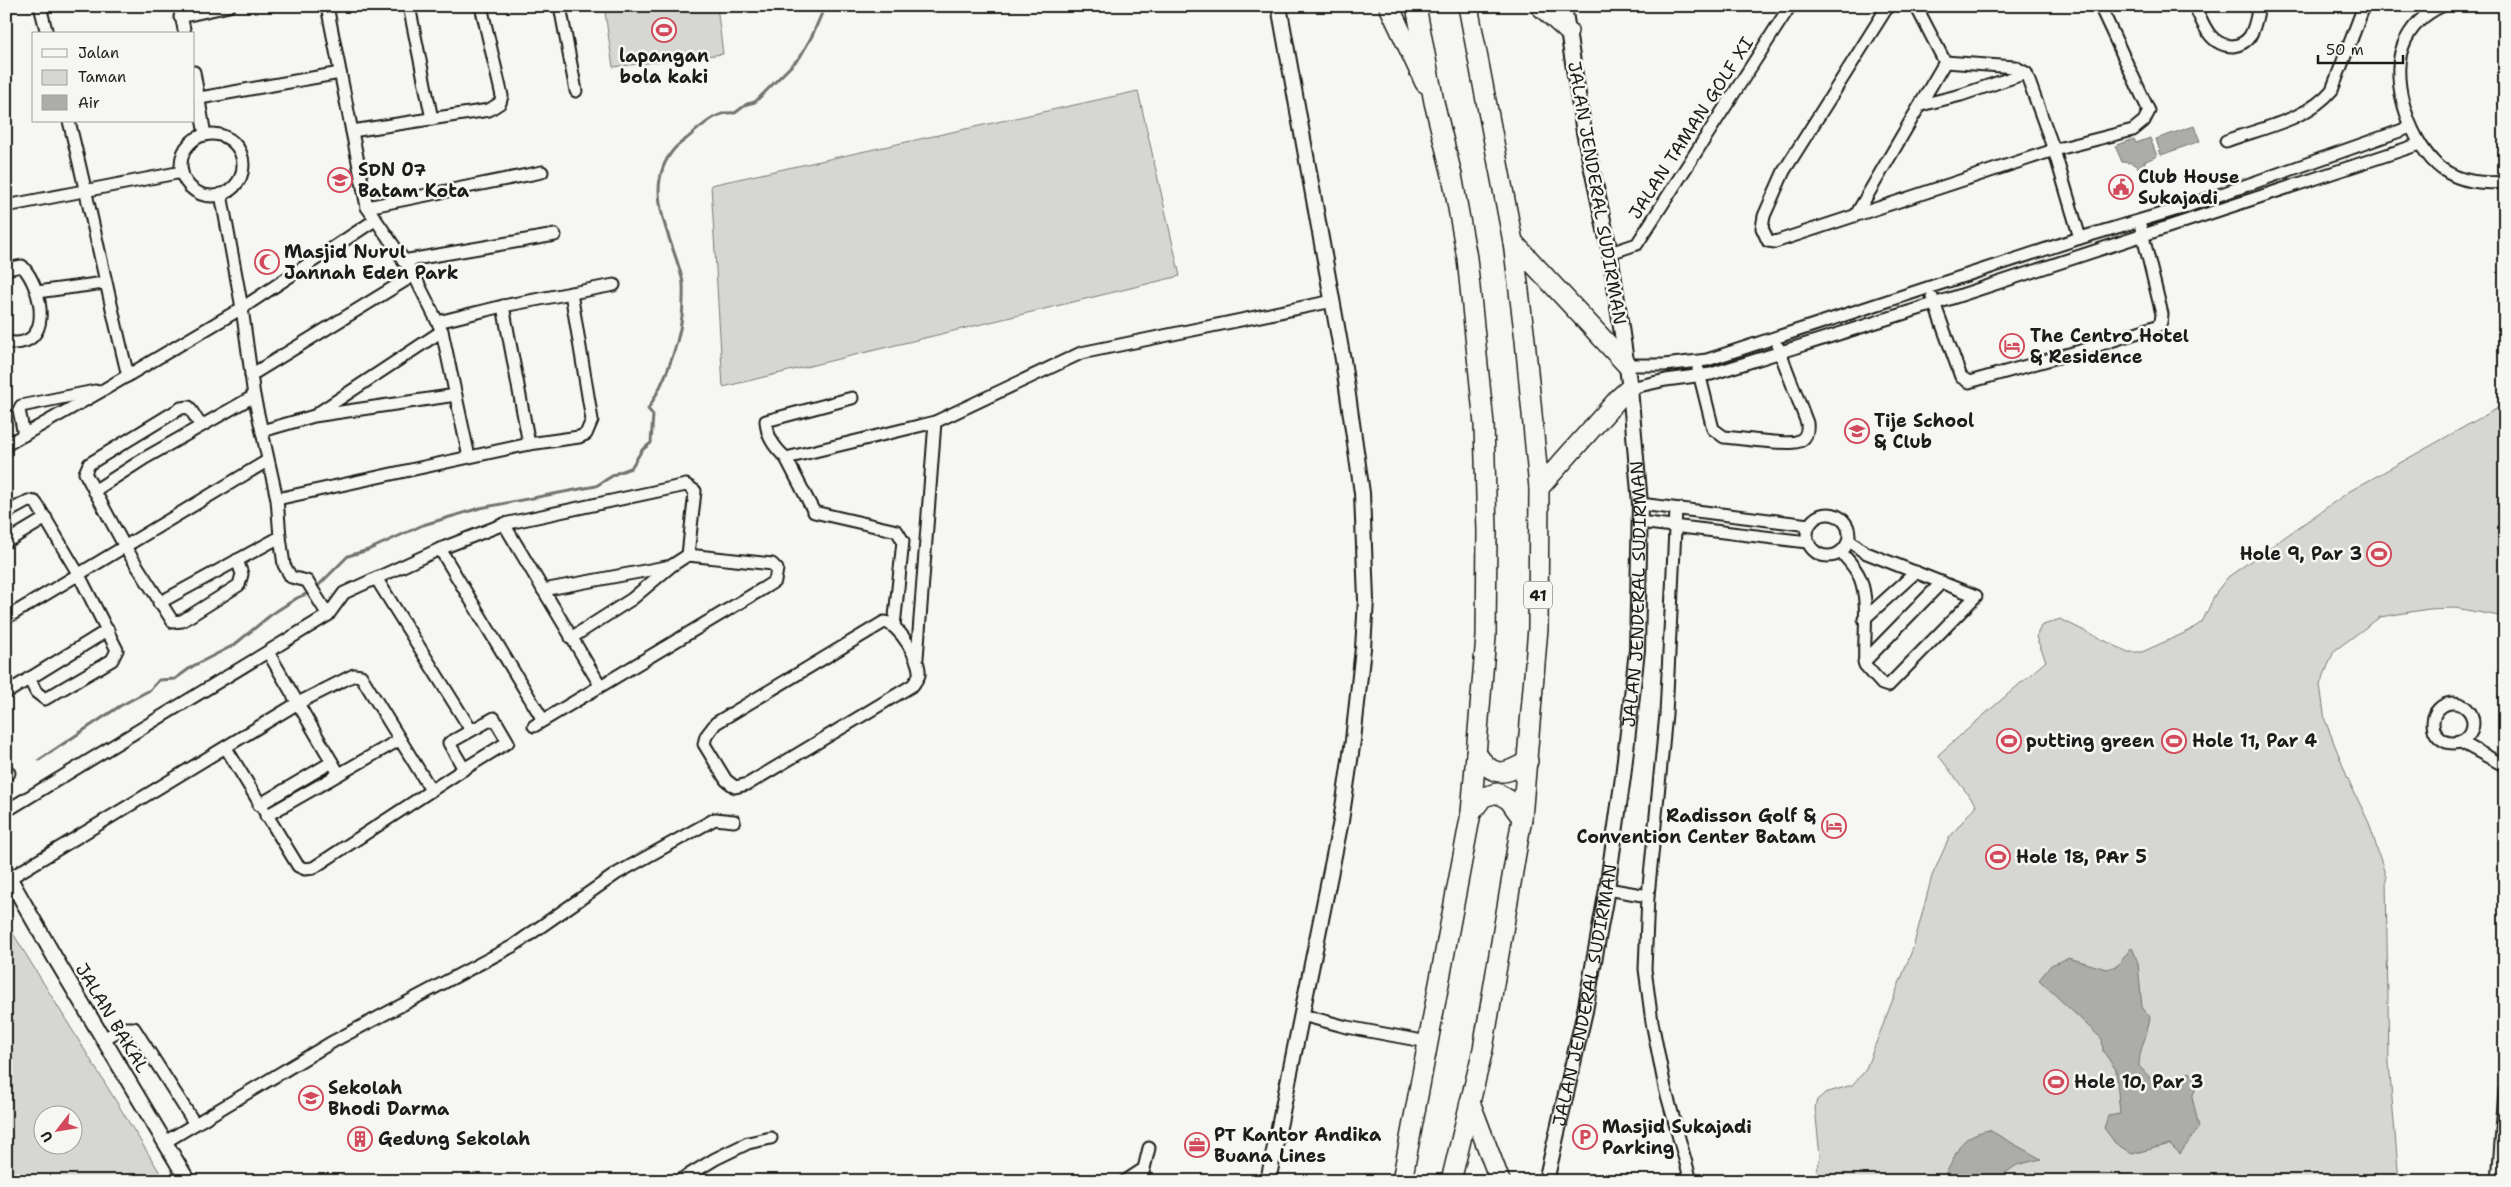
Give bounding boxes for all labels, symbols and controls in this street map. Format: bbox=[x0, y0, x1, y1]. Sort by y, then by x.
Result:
sports icon: lapangan bola kaki bbox=[651, 17, 677, 43]
legend bbox=[32, 32, 195, 122]
street label: JALAN TAMAN GOLF XI bbox=[1623, 32, 1759, 224]
scale bar bbox=[2318, 32, 2404, 64]
text: 50 m bbox=[2326, 40, 2364, 60]
text: Jalan bbox=[78, 43, 119, 63]
place label: lapangan bola kaki bbox=[619, 44, 709, 89]
street label: JALAN JENDERAL SUDIRMAN bbox=[1562, 59, 1632, 327]
text: Taman bbox=[78, 67, 126, 87]
text: Air bbox=[78, 93, 100, 113]
place label: SDN 07 Batam Kota bbox=[358, 158, 470, 203]
place label: Club House Sukajadi bbox=[2138, 165, 2240, 210]
school or university icon: SDN 07 Batam Kota bbox=[327, 167, 353, 193]
public building icon: Club House Sukajadi bbox=[2108, 174, 2134, 200]
place label: Masjid Nurul Jannah Eden Park bbox=[284, 240, 458, 285]
mosque icon: Masjid Nurul Jannah Eden Park bbox=[254, 249, 280, 275]
place label: The Centro Hotel & Residence bbox=[2030, 324, 2189, 369]
hotel icon: The Centro Hotel & Residence bbox=[1999, 333, 2025, 359]
place label: Tije School & Club bbox=[1874, 409, 1974, 454]
school or university icon: Tije School & Club bbox=[1844, 418, 1870, 444]
street label: JALAN JENDERAL SUDIRMAN bbox=[1617, 460, 1652, 729]
sports icon: Hole 9, Par 3 bbox=[2366, 541, 2392, 567]
place label: Hole 9, Par 3 bbox=[2240, 542, 2362, 566]
road number: 41 bbox=[1524, 582, 1552, 608]
sports icon: putting green bbox=[1996, 728, 2022, 754]
sports icon: Hole 11, Par 4 bbox=[2161, 728, 2187, 754]
place label: putting green bbox=[2026, 729, 2154, 753]
place label: Hole 11, Par 4 bbox=[2192, 729, 2318, 753]
place label: Radisson Golf & Convention Center Batam bbox=[1577, 804, 1817, 849]
hotel icon: Radisson Golf & Convention Center Batam bbox=[1821, 813, 1847, 839]
sports icon: Hole 18, PAr 5 bbox=[1985, 844, 2011, 870]
place label: Hole 18, PAr 5 bbox=[2016, 845, 2147, 869]
street label: JALAN JENDERAL SUDIRMAN bbox=[1547, 862, 1622, 1129]
street label: JALAN BAKAL bbox=[70, 959, 154, 1077]
sports icon: Hole 10, Par 3 bbox=[2043, 1069, 2069, 1095]
place label: Hole 10, Par 3 bbox=[2074, 1070, 2203, 1094]
place label: Sekolah Bhodi Darma bbox=[328, 1076, 450, 1121]
school or university icon: Sekolah Bhodi Darma bbox=[298, 1085, 324, 1111]
north arrow bbox=[32, 1104, 82, 1154]
place label: Masjid Sukajadi Parking bbox=[1602, 1115, 1752, 1160]
place label: PT Kantor Andika Buana Lines bbox=[1214, 1123, 1382, 1168]
parking icon: Masjid Sukajadi Parking bbox=[1572, 1124, 1598, 1150]
building icon: Gedung Sekolah bbox=[347, 1126, 373, 1152]
place label: Gedung Sekolah bbox=[378, 1127, 530, 1151]
text: U bbox=[37, 1128, 57, 1145]
office icon: PT Kantor Andika Buana Lines bbox=[1184, 1132, 1210, 1158]

